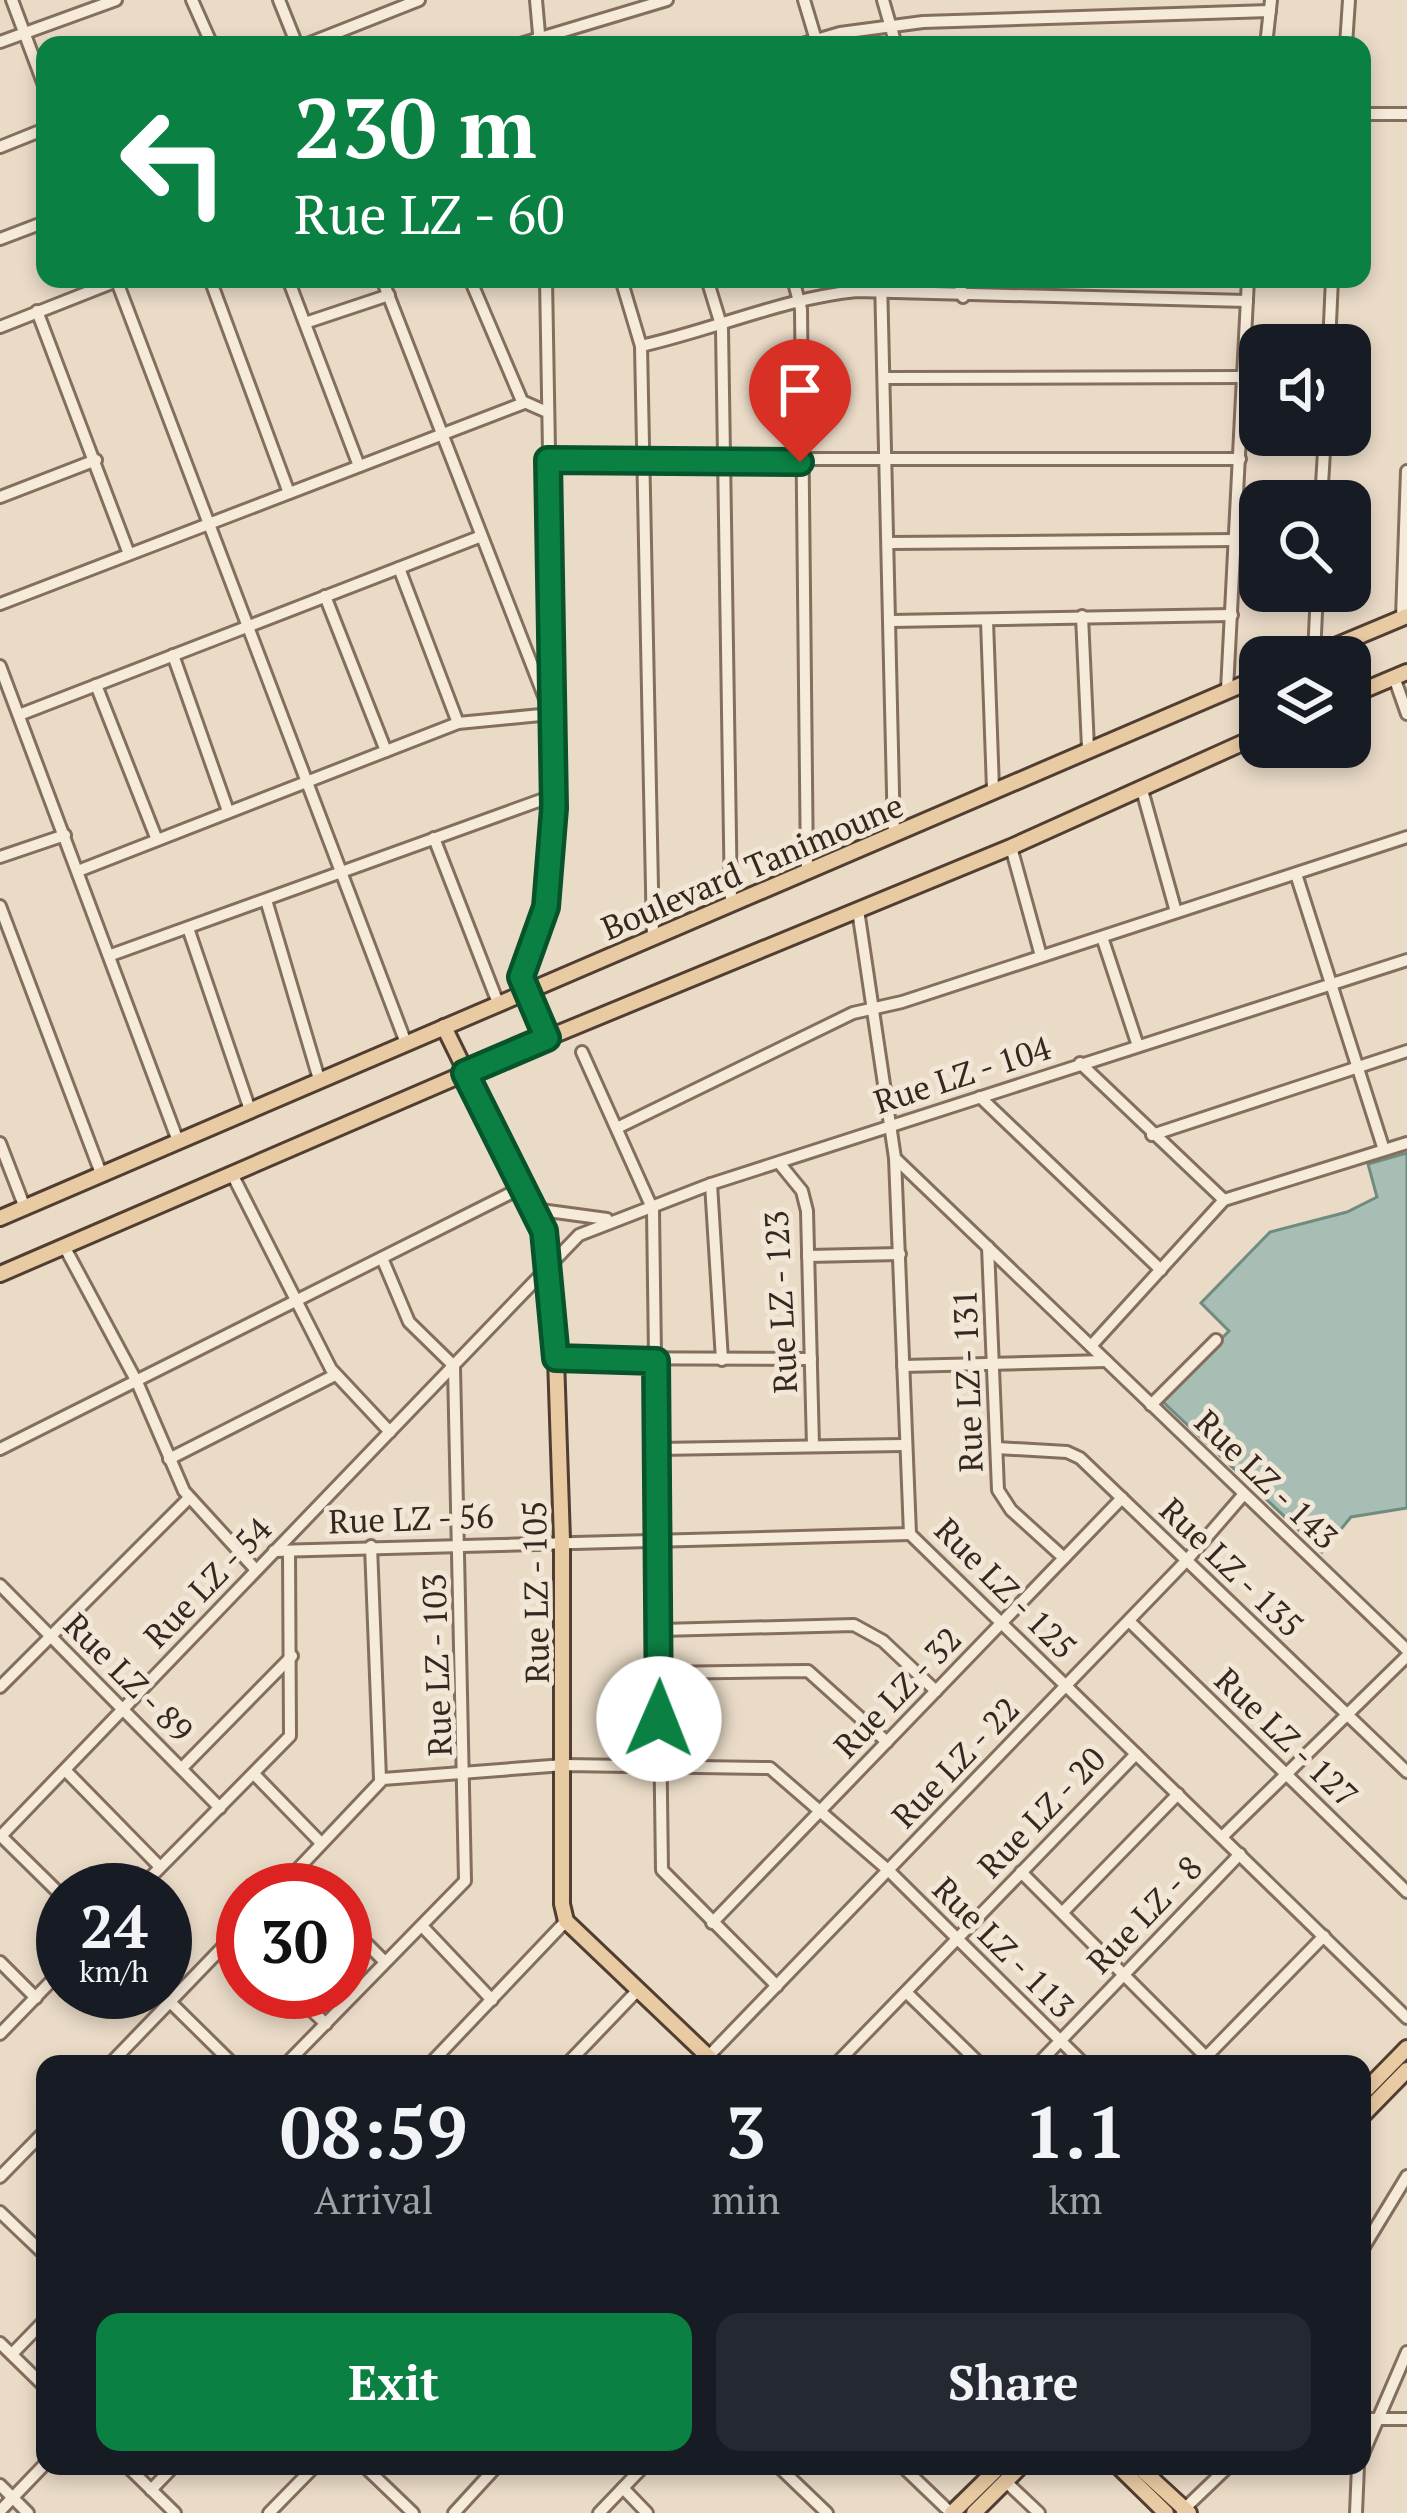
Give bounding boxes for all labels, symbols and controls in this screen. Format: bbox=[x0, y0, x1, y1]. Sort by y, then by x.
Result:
text: 230 m bbox=[294, 71, 537, 182]
icon: left bbox=[96, 84, 252, 240]
text: Rue LZ - 60 bbox=[294, 178, 565, 249]
map controls bbox=[1239, 324, 1371, 768]
button: sound bbox=[1239, 324, 1371, 456]
pin bbox=[749, 339, 851, 462]
icon: arrive bbox=[767, 357, 833, 423]
button: search bbox=[1239, 480, 1371, 612]
button: layers bbox=[1239, 636, 1371, 768]
street label: Boulevard Tanimoune bbox=[595, 783, 909, 949]
street label: Rue LZ - 104 bbox=[868, 1025, 1056, 1123]
street label: Rue LZ - 123 bbox=[754, 1209, 806, 1395]
street label: Rue LZ - 131 bbox=[942, 1289, 992, 1473]
street label: Rue LZ - 143 bbox=[1186, 1400, 1348, 1558]
street label: Rue LZ - 135 bbox=[1151, 1488, 1313, 1646]
street label: Rue LZ - 56 bbox=[328, 1494, 494, 1542]
street label: Rue LZ - 105 bbox=[512, 1500, 558, 1684]
street label: Rue LZ - 54 bbox=[134, 1507, 280, 1656]
street label: Rue LZ - 125 bbox=[926, 1508, 1086, 1668]
street label: Rue LZ - 103 bbox=[411, 1573, 461, 1757]
street label: Rue LZ - 89 bbox=[55, 1603, 203, 1751]
street label: Rue LZ - 32 bbox=[824, 1618, 970, 1766]
position arrow bbox=[596, 1656, 722, 1782]
street label: Rue LZ - 127 bbox=[1206, 1658, 1368, 1816]
street label: Rue LZ - 22 bbox=[882, 1688, 1028, 1836]
street label: Rue LZ - 20 bbox=[968, 1738, 1114, 1886]
street label: Rue LZ - 8 bbox=[1077, 1846, 1211, 1982]
speed limit sign: 30 bbox=[216, 1863, 372, 2019]
street label: Rue LZ - 113 bbox=[924, 1867, 1084, 2027]
text: 24 bbox=[80, 1886, 148, 1965]
text: km/h bbox=[79, 1951, 149, 1991]
text: 08:59 bbox=[280, 2083, 468, 2179]
text: 3 bbox=[726, 2083, 766, 2179]
text: 1.1 bbox=[1024, 2083, 1127, 2179]
text: Arrival bbox=[314, 2173, 434, 2225]
text: min bbox=[712, 2173, 780, 2225]
text: km bbox=[1049, 2173, 1102, 2225]
button: Exit bbox=[96, 2313, 692, 2451]
button: Share bbox=[716, 2313, 1311, 2451]

